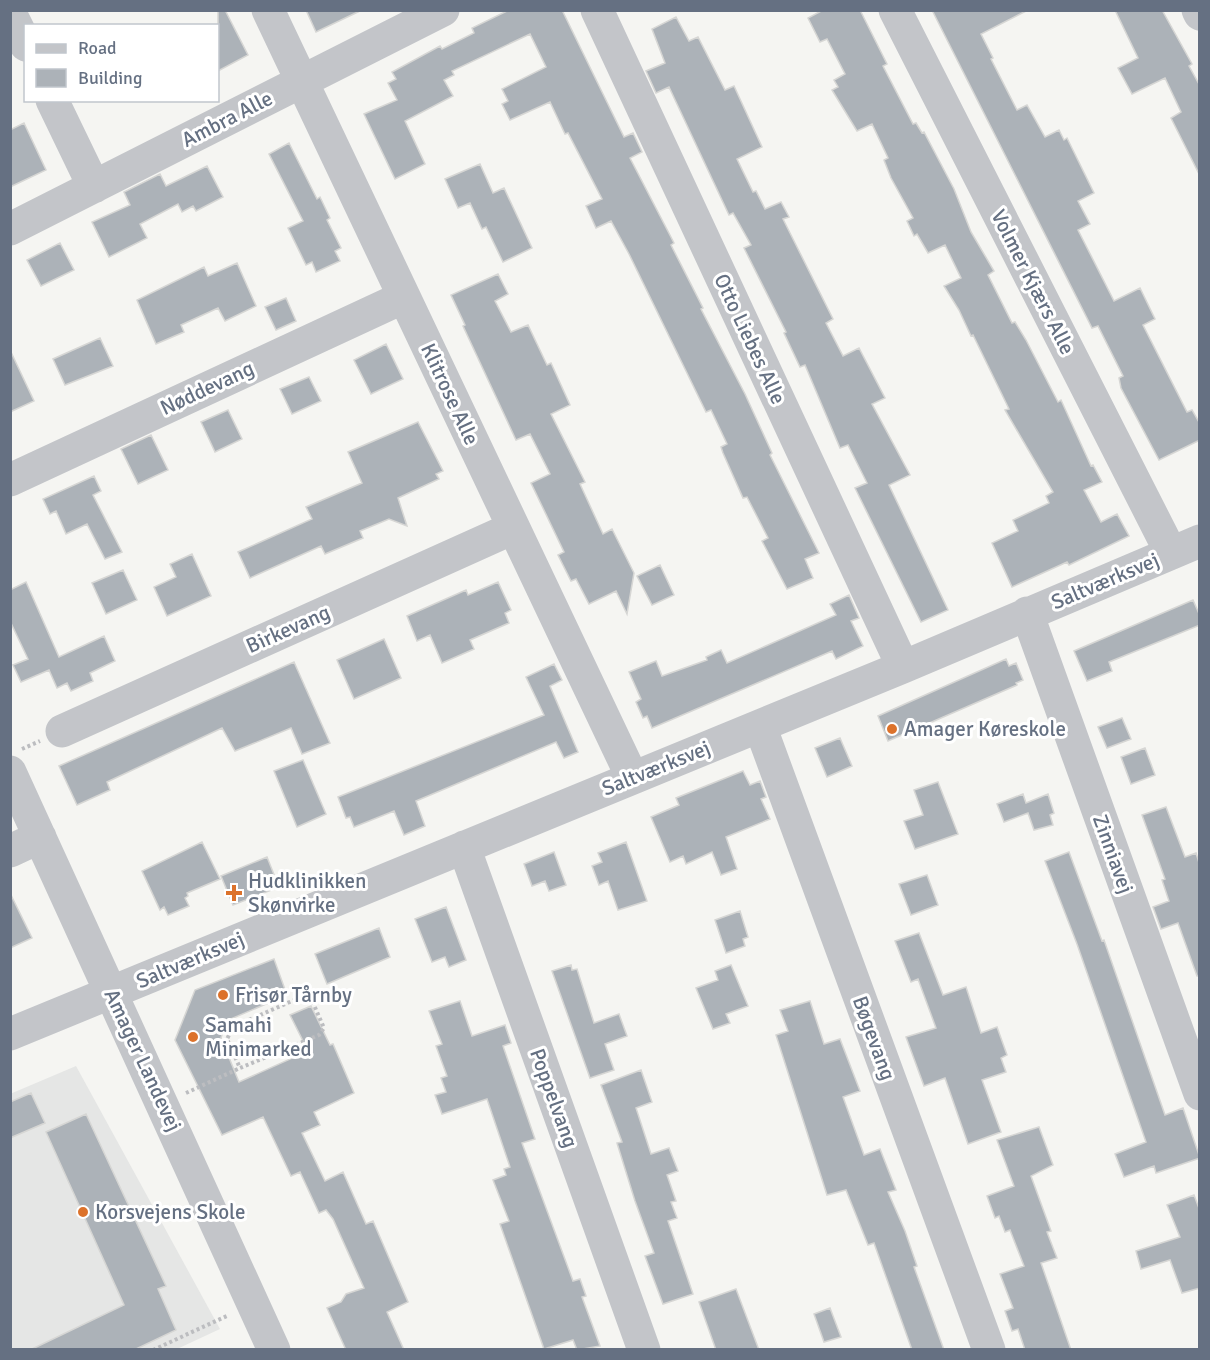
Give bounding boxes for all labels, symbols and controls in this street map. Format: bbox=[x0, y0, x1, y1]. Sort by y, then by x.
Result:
legend bbox=[24, 24, 219, 102]
text: Road bbox=[78, 37, 117, 59]
text: Building bbox=[78, 67, 142, 89]
street label: Ambra Alle bbox=[177, 85, 277, 153]
street label: Volmer Kjærs Alle bbox=[985, 205, 1081, 359]
street label: Otto Liebes Alle bbox=[708, 270, 792, 408]
street label: Klitrose Alle bbox=[415, 339, 485, 449]
street label: Nøddevang bbox=[156, 355, 258, 421]
street label: Saltværksvej bbox=[1047, 547, 1163, 615]
street label: Birkevang bbox=[242, 599, 334, 659]
place label: Amager Køreskole bbox=[904, 716, 1066, 742]
marker: Amager Køreskole bbox=[885, 722, 899, 736]
street label: Saltværksvej bbox=[598, 734, 714, 802]
street label: Zinniavej bbox=[1087, 811, 1139, 897]
place label: Hudklinikken Skønvirke bbox=[248, 868, 367, 918]
marker: Hudklinikken Skønvirke bbox=[225, 884, 243, 902]
street label: Saltværksvej bbox=[132, 926, 248, 994]
place label: Frisør Tårnby bbox=[235, 982, 352, 1008]
street label: Amager Landevej bbox=[99, 985, 187, 1135]
marker: Frisør Tårnby bbox=[216, 988, 230, 1002]
street label: Bøgevang bbox=[847, 992, 901, 1084]
place label: Samahi Minimarked bbox=[205, 1012, 312, 1062]
marker: Samahi Minimarked bbox=[186, 1030, 200, 1044]
street label: Poppelvang bbox=[524, 1045, 584, 1151]
place label: Korsvejens Skole bbox=[95, 1199, 246, 1225]
marker: Korsvejens Skole bbox=[76, 1205, 90, 1219]

